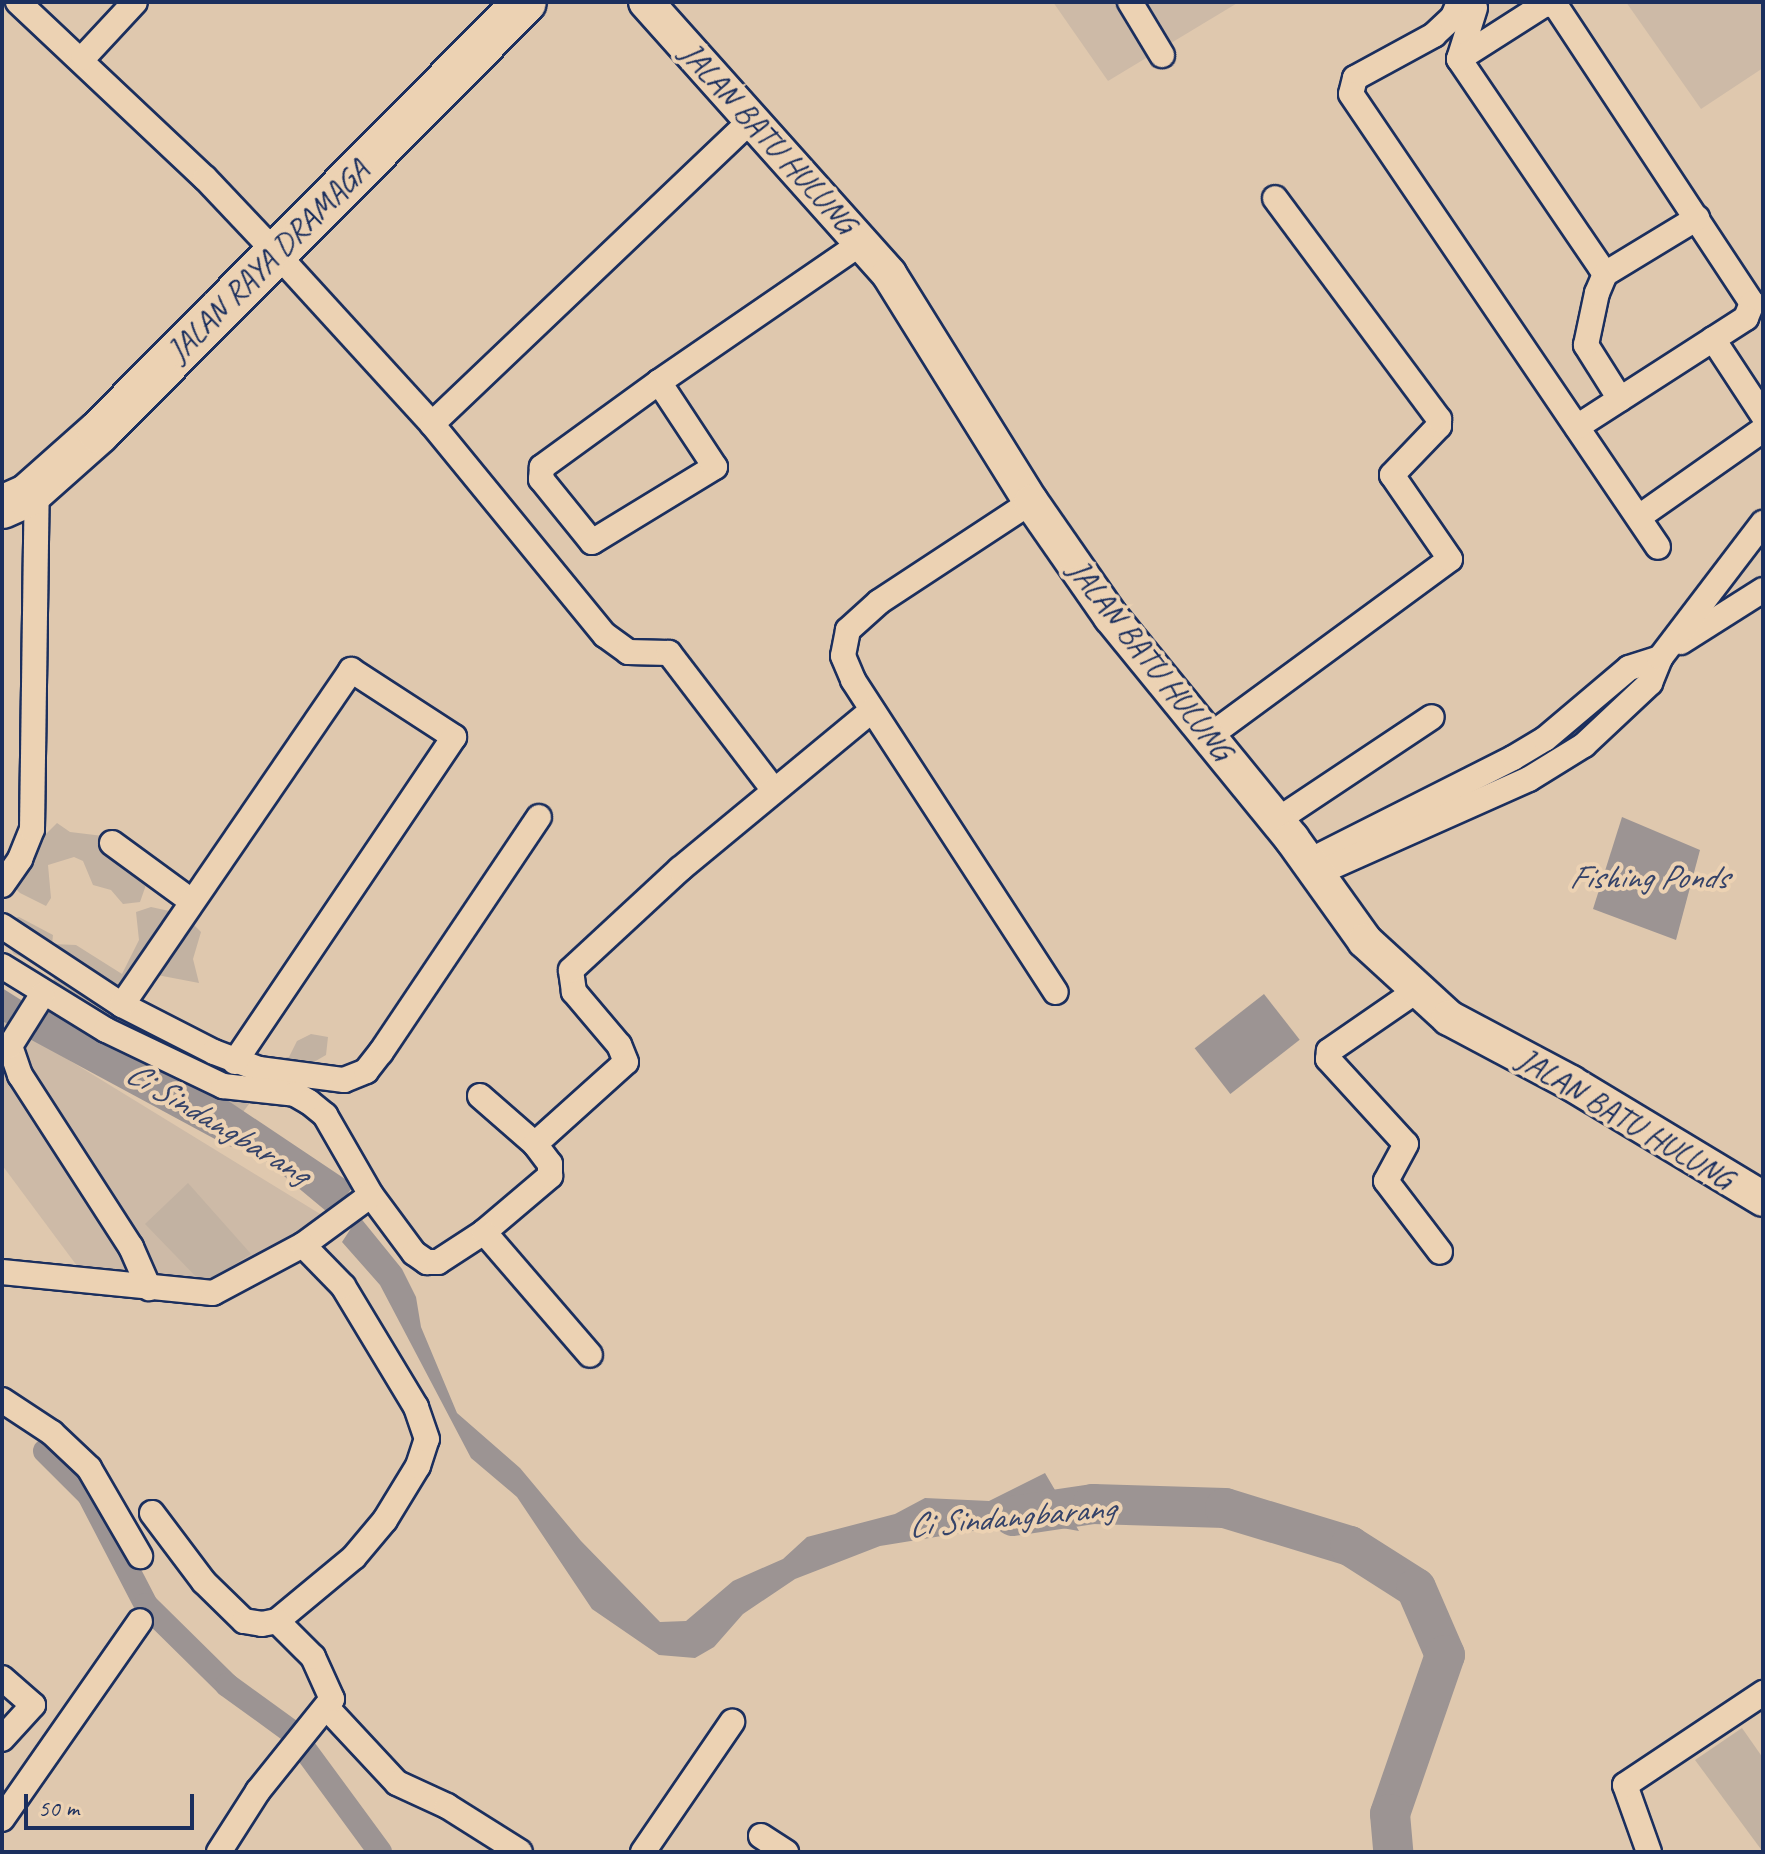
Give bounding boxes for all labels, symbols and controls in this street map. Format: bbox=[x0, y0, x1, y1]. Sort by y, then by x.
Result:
street label: JALAN BATU HULUNG bbox=[672, 34, 864, 242]
street label: JALAN RAYA DRAMAGA bbox=[159, 152, 377, 370]
street label: JALAN BATU HULUNG bbox=[1059, 552, 1241, 768]
water label: Fishing Ponds bbox=[1569, 857, 1727, 897]
street label: JALAN BATU HULUNG bbox=[1510, 1039, 1740, 1199]
water label: Ci Sindangbarang bbox=[119, 1051, 317, 1193]
water label: Ci Sindangbarang bbox=[906, 1487, 1116, 1545]
scale bar bbox=[28, 1778, 198, 1828]
text: 50 m bbox=[38, 1793, 79, 1823]

